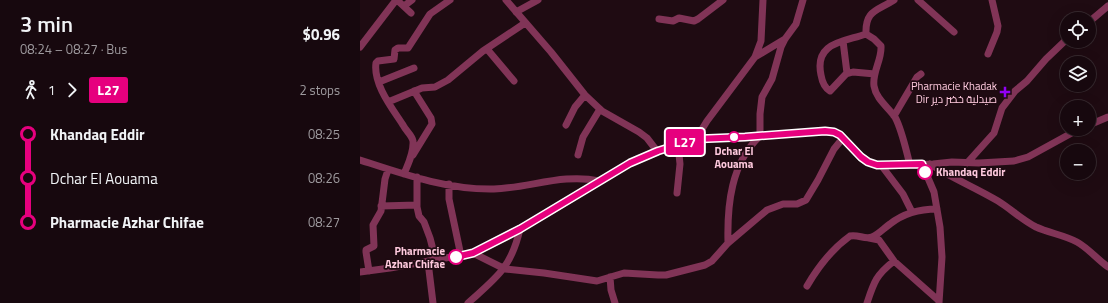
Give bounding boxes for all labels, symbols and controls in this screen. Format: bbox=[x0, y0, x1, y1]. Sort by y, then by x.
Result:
text: 3 min bbox=[20, 7, 73, 41]
map controls bbox=[1060, 12, 1096, 180]
button: locate bbox=[1060, 12, 1096, 48]
text: $0.96 bbox=[303, 23, 340, 46]
text: 08:24 – 08:27 · Bus bbox=[20, 39, 127, 59]
button: layers bbox=[1060, 56, 1096, 92]
place label: Pharmacie Khadak Dir صيدلية خضر دير bbox=[911, 78, 998, 107]
icon: walk bbox=[20, 79, 42, 101]
icon: forward bbox=[61, 79, 83, 101]
text: L27 bbox=[97, 79, 120, 100]
text: 1 bbox=[48, 80, 55, 100]
text: 2 stops bbox=[299, 80, 340, 100]
marker: Pharmacie Khadak Dir صيدلية خضر دير bbox=[1000, 87, 1010, 97]
button: + bbox=[1060, 100, 1096, 136]
text: Khandaq Eddir bbox=[50, 123, 145, 146]
text: 08:25 bbox=[308, 124, 340, 144]
line badge: L27 bbox=[662, 129, 708, 155]
text: L27 bbox=[674, 131, 696, 152]
marker: Dchar El Aouama bbox=[728, 131, 740, 143]
place label: Dchar El Aouama bbox=[714, 143, 754, 172]
button: − bbox=[1060, 144, 1096, 180]
marker: Khandaq Eddir bbox=[917, 164, 933, 180]
place label: Khandaq Eddir bbox=[936, 164, 1005, 180]
text: Dchar El Aouama bbox=[50, 167, 158, 190]
text: 08:26 bbox=[308, 168, 340, 188]
text: Pharmacie Azhar Chifae bbox=[50, 211, 204, 234]
text: 08:27 bbox=[308, 212, 340, 232]
place label: Pharmacie Azhar Chifae bbox=[385, 243, 445, 272]
marker: Pharmacie Azhar Chifae bbox=[448, 249, 464, 265]

